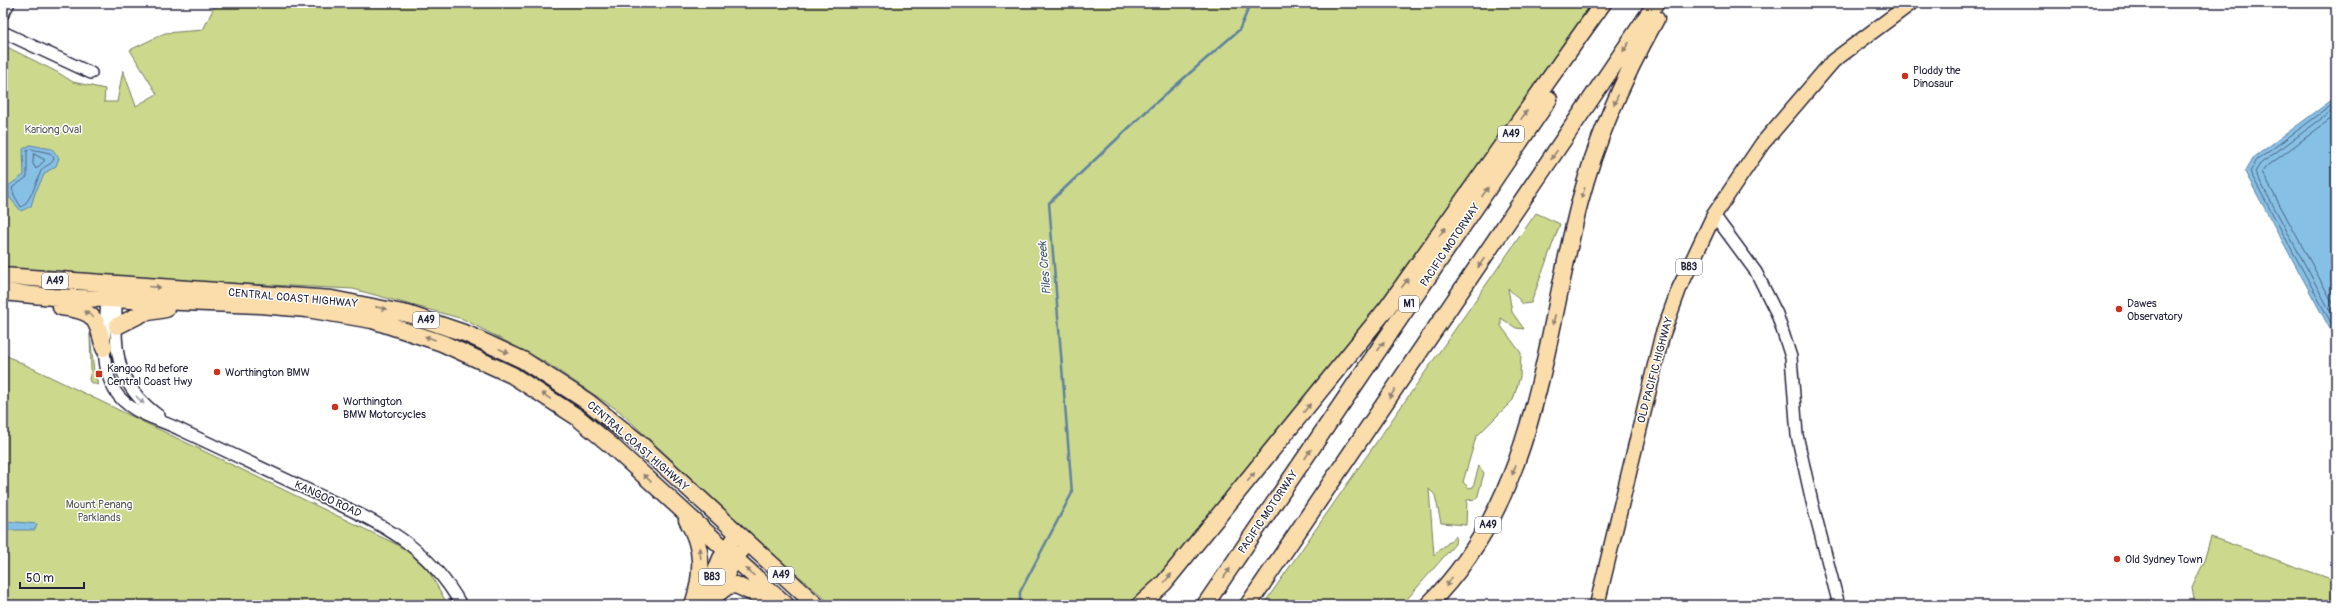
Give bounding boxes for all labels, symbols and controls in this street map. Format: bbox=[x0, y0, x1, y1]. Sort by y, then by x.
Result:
one-way arrow bbox=[1622, 42, 1630, 52]
place label: Ploddy the Dinosaur bbox=[1913, 64, 1961, 90]
marker: Ploddy the Dinosaur bbox=[1900, 71, 1910, 81]
one-way arrow bbox=[1613, 94, 1619, 106]
one-way arrow bbox=[1520, 109, 1528, 120]
park label: Kariong Oval bbox=[24, 123, 82, 136]
road number: A49 bbox=[1498, 126, 1524, 142]
one-way arrow bbox=[1550, 150, 1558, 160]
one-way arrow bbox=[1481, 187, 1489, 198]
one-way arrow bbox=[1579, 188, 1585, 200]
street label: PACIFIC MOTORWAY bbox=[1417, 200, 1483, 289]
one-way arrow bbox=[1438, 227, 1446, 238]
water label: Piles Creek bbox=[1035, 240, 1055, 295]
one-way arrow bbox=[1477, 258, 1485, 268]
road number: B83 bbox=[1676, 259, 1702, 275]
road number: A49 bbox=[42, 273, 68, 289]
one-way arrow bbox=[1401, 278, 1409, 289]
one-way arrow bbox=[149, 284, 161, 291]
street label: CENTRAL COAST HIGHWAY bbox=[228, 286, 359, 310]
road number: M1 bbox=[1399, 296, 1419, 312]
place label: Dawes Observatory bbox=[2127, 297, 2183, 323]
marker: Dawes Observatory bbox=[2114, 304, 2124, 314]
one-way arrow bbox=[376, 305, 388, 311]
one-way arrow bbox=[83, 310, 94, 318]
road number: A49 bbox=[413, 312, 439, 328]
one-way arrow bbox=[1551, 314, 1557, 326]
street label: OLD PACIFIC HIGHWAY bbox=[1635, 315, 1676, 425]
one-way arrow bbox=[423, 335, 435, 341]
one-way arrow bbox=[1377, 341, 1385, 351]
one-way arrow bbox=[498, 348, 509, 354]
place label: Kangoo Rd before Central Coast Hwy bbox=[107, 362, 193, 388]
place label: Worthington BMW bbox=[225, 366, 310, 379]
marker: Worthington BMW bbox=[212, 367, 222, 377]
marker: Kangoo Rd before Central Coast Hwy bbox=[94, 369, 104, 379]
one-way arrow bbox=[1389, 388, 1396, 399]
one-way arrow bbox=[541, 392, 551, 400]
one-way arrow bbox=[135, 395, 145, 405]
place label: Worthington BMW Motorcycles bbox=[343, 395, 426, 421]
street label: CENTRAL COAST HIGHWAY bbox=[585, 398, 692, 494]
marker: Worthington BMW Motorcycles bbox=[330, 402, 340, 412]
one-way arrow bbox=[1303, 402, 1312, 413]
one-way arrow bbox=[1304, 448, 1312, 459]
one-way arrow bbox=[1511, 464, 1517, 476]
street label: PACIFIC MOTORWAY bbox=[1235, 467, 1301, 556]
one-way arrow bbox=[1246, 472, 1255, 483]
one-way arrow bbox=[641, 473, 652, 482]
street label: KANGOO ROAD bbox=[293, 478, 364, 520]
park label: Mount Penang Parklands bbox=[66, 498, 133, 524]
road number: A49 bbox=[1475, 517, 1501, 533]
one-way arrow bbox=[697, 547, 703, 559]
place label: Old Sydney Town bbox=[2125, 553, 2203, 566]
marker: Old Sydney Town bbox=[2112, 554, 2122, 564]
scale bar bbox=[20, 564, 84, 590]
road number: A49 bbox=[768, 567, 794, 583]
one-way arrow bbox=[745, 568, 755, 577]
one-way arrow bbox=[1223, 568, 1231, 578]
road number: B83 bbox=[699, 569, 725, 585]
text: 50 m bbox=[26, 571, 54, 586]
one-way arrow bbox=[1164, 572, 1173, 583]
one-way arrow bbox=[1445, 577, 1453, 587]

